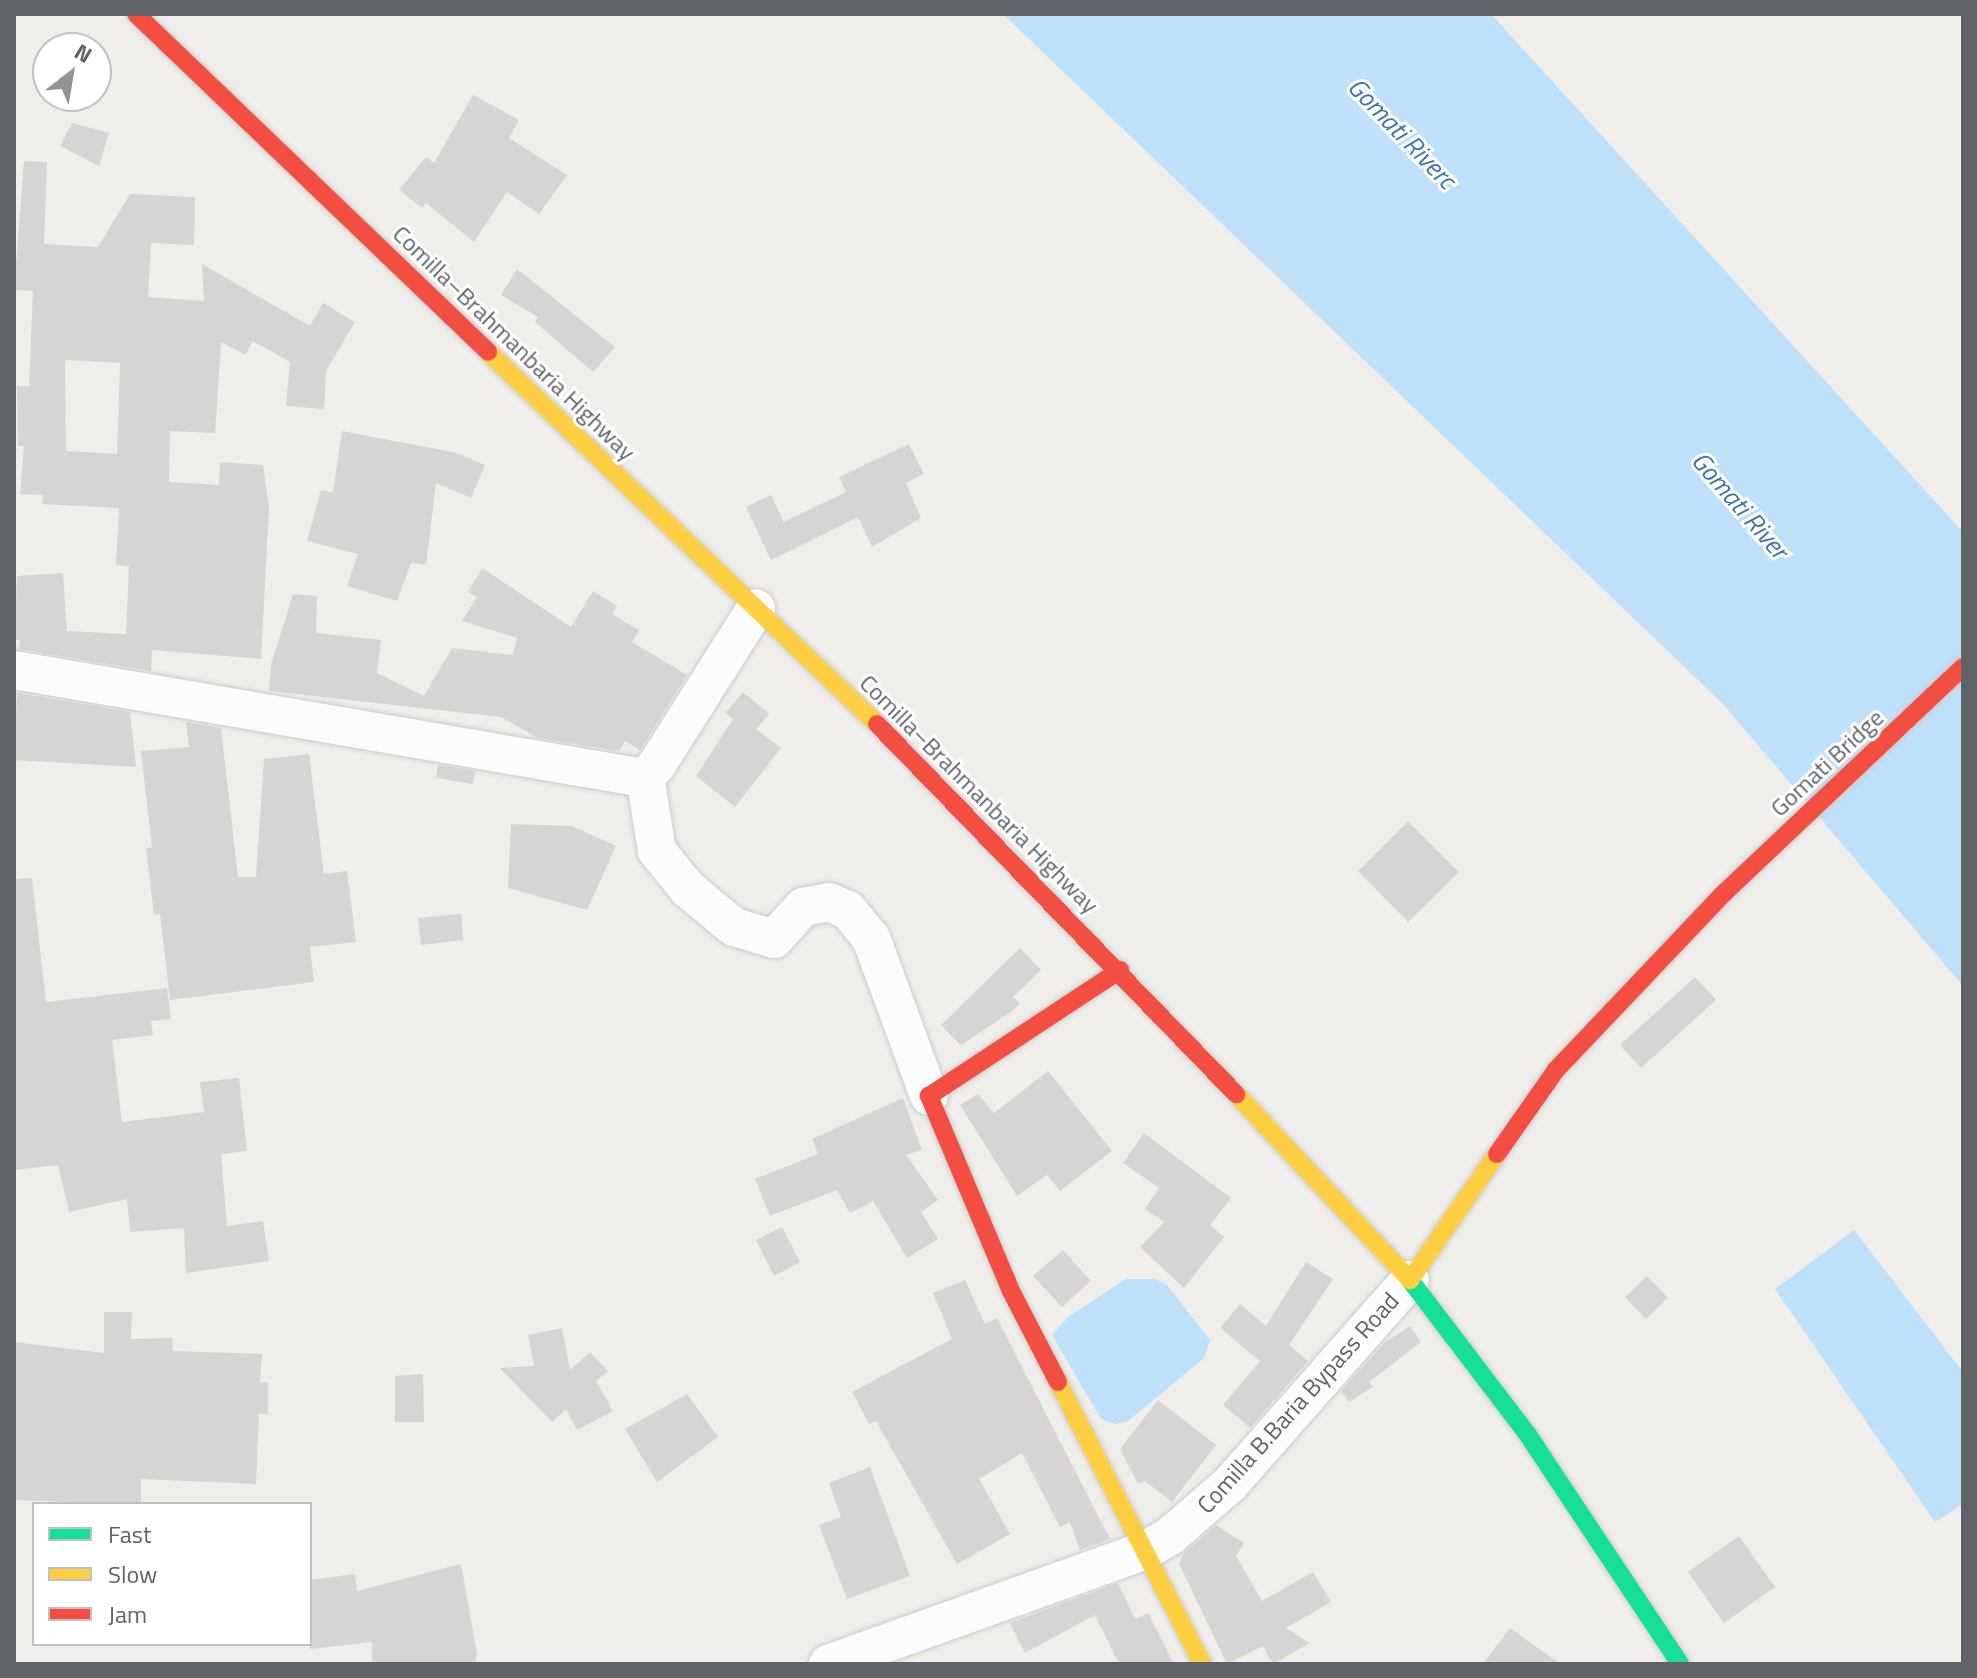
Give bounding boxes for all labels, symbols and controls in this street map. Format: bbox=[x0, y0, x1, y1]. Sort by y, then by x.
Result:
north arrow bbox=[32, 32, 112, 112]
text: N bbox=[68, 35, 99, 72]
water label: Gomati Riverc bbox=[1341, 71, 1463, 195]
street label: Comilla–Brahmanbaria Highway bbox=[387, 219, 641, 467]
water label: Gomati River bbox=[1685, 445, 1795, 565]
street label: Comilla–Brahmanbaria Highway bbox=[854, 669, 1104, 919]
street label: Gomati Bridge bbox=[1765, 703, 1889, 823]
street label: Comilla B.Baria Bypass Road bbox=[1191, 1287, 1405, 1519]
legend bbox=[32, 1502, 312, 1646]
text: Fast bbox=[108, 1516, 151, 1552]
text: Slow bbox=[108, 1556, 157, 1592]
text: Jam bbox=[108, 1596, 147, 1632]

